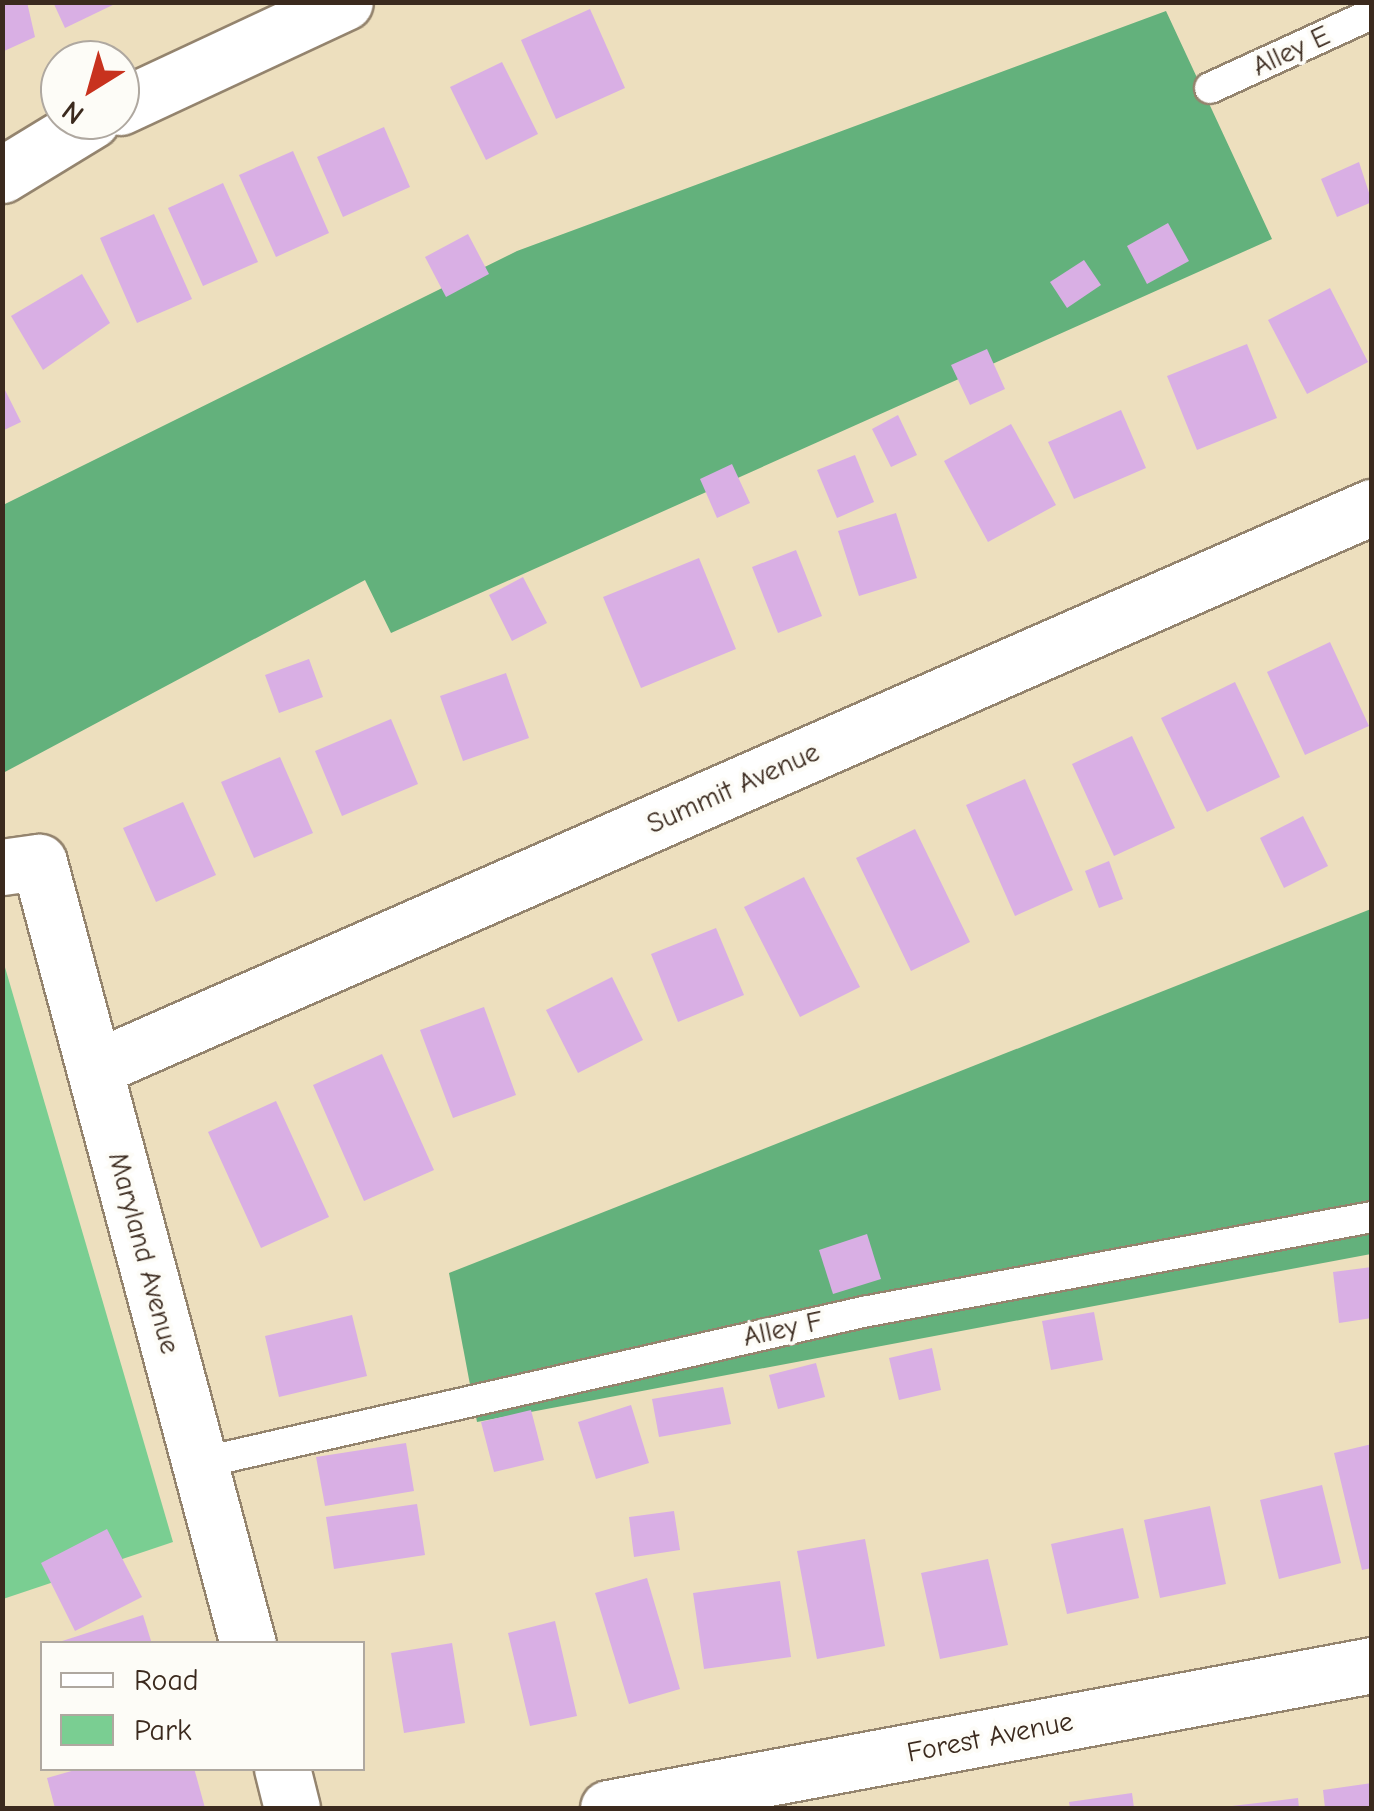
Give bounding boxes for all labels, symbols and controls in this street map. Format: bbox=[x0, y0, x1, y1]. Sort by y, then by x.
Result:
street label: Alley E bbox=[1247, 19, 1335, 83]
north arrow bbox=[40, 40, 140, 140]
text: N bbox=[56, 94, 90, 131]
street label: Summit Avenue bbox=[642, 735, 824, 841]
street label: Maryland Avenue bbox=[101, 1149, 187, 1357]
street label: Alley F bbox=[740, 1304, 826, 1354]
legend bbox=[40, 1641, 365, 1771]
text: Road bbox=[134, 1663, 199, 1698]
street label: Forest Avenue bbox=[904, 1704, 1076, 1770]
text: Park bbox=[134, 1713, 191, 1748]

